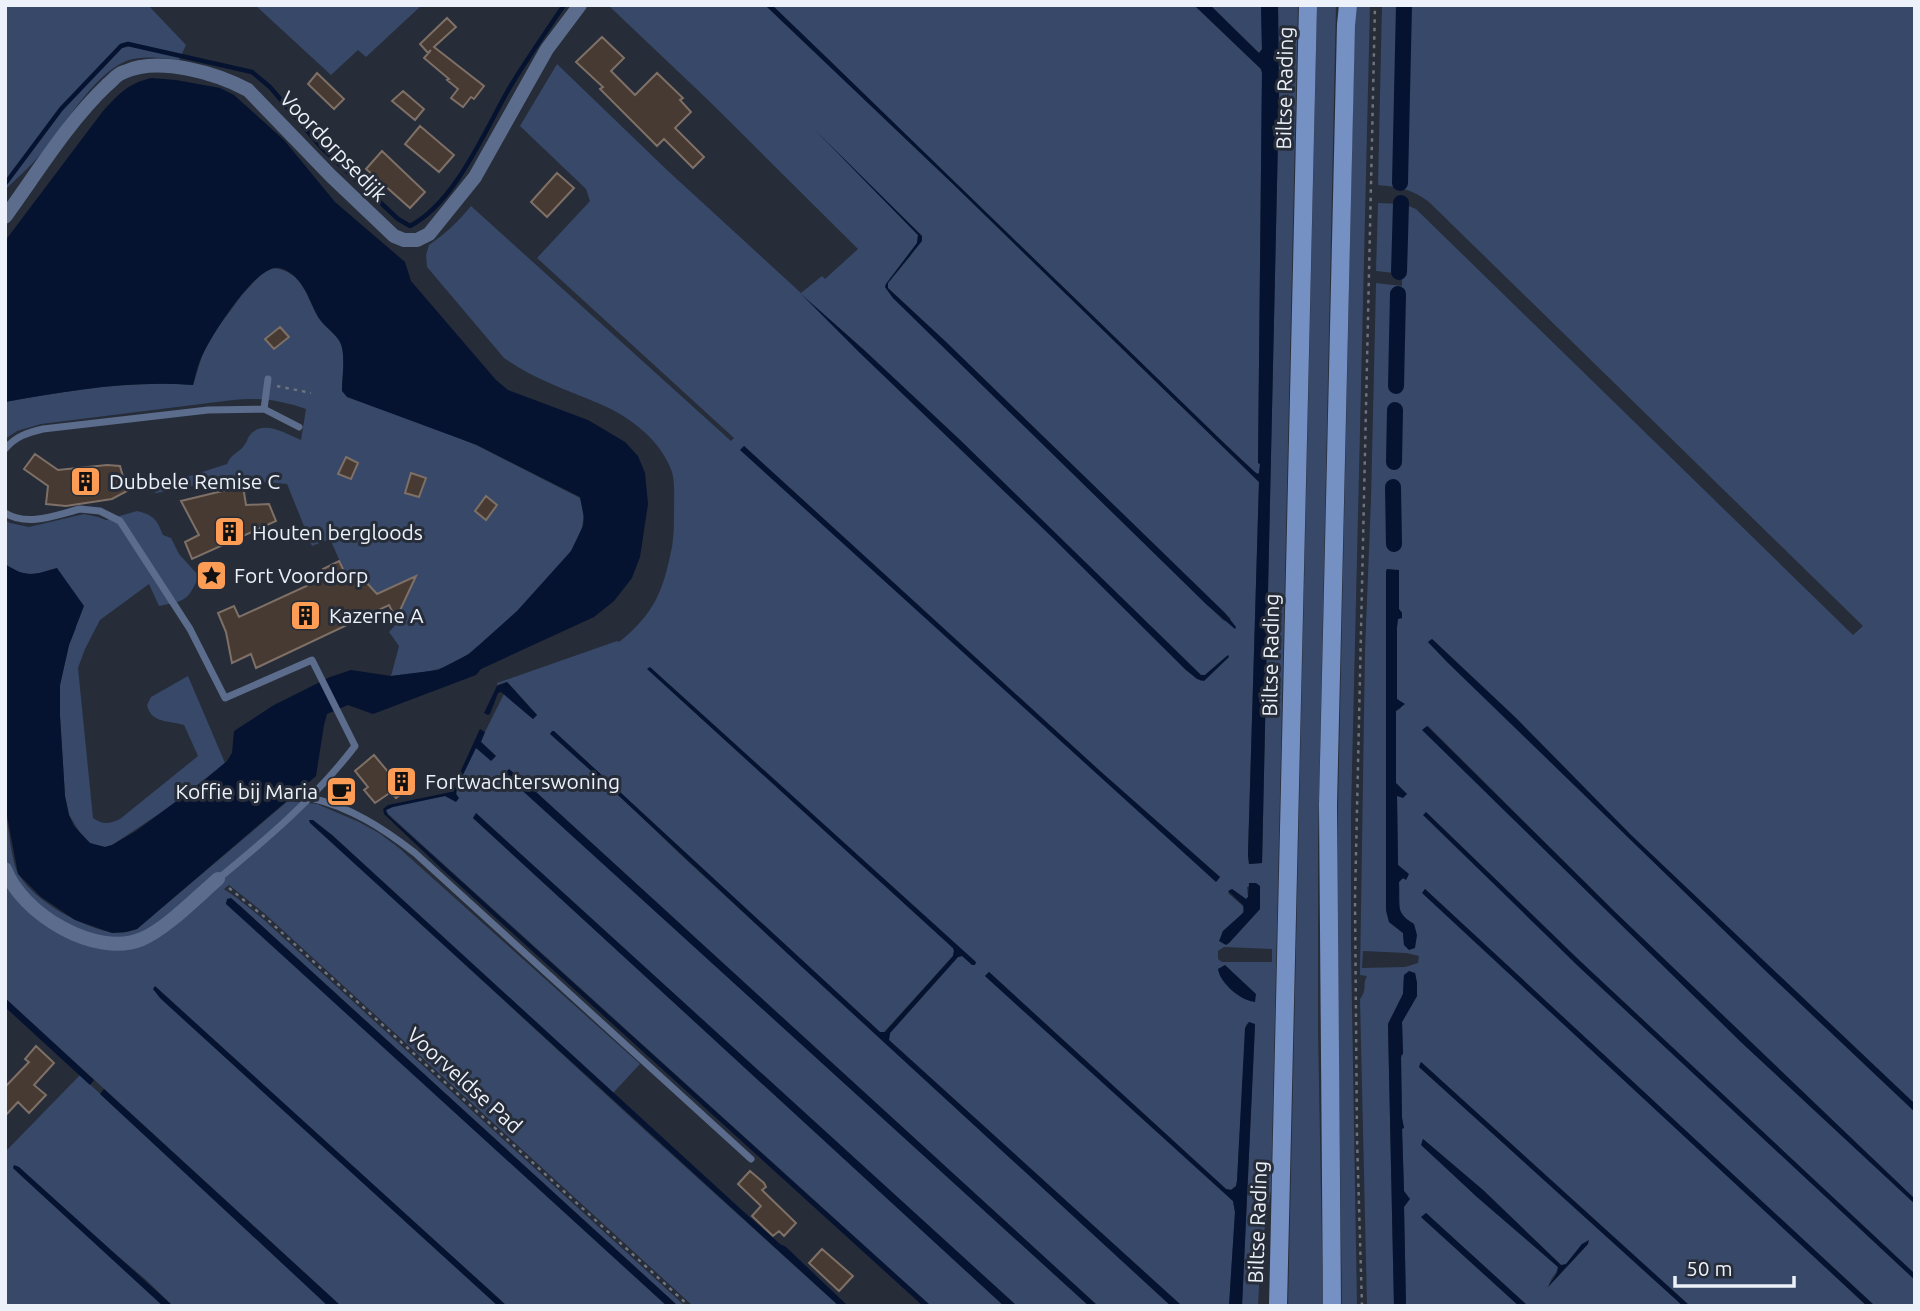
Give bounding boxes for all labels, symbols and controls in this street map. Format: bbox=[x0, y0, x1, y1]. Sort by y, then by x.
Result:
street label: Biltse Rading bbox=[1271, 26, 1297, 150]
street label: Voordorpsedijk bbox=[275, 86, 393, 206]
building icon: Dubbele Remise C bbox=[69, 464, 103, 498]
place label: Dubbele Remise C bbox=[109, 469, 280, 493]
building icon: Houten bergloods bbox=[212, 515, 246, 549]
place label: Houten bergloods bbox=[252, 520, 423, 544]
place icon: Fort Voordorp bbox=[194, 558, 228, 592]
place label: Fort Voordorp bbox=[234, 563, 368, 587]
street label: Biltse Rading bbox=[1257, 593, 1283, 717]
building icon: Kazerne A bbox=[289, 598, 323, 632]
place label: Kazerne A bbox=[329, 603, 424, 627]
building icon: Fortwachterswoning bbox=[385, 764, 419, 798]
place label: Fortwachterswoning bbox=[425, 769, 620, 793]
cafe icon: Koffie bij Maria bbox=[324, 774, 358, 808]
place label: Koffie bij Maria bbox=[175, 779, 318, 803]
street label: Voorveldse Pad bbox=[403, 1022, 527, 1138]
street label: Biltse Rading bbox=[1243, 1160, 1271, 1284]
scale bar bbox=[1675, 1244, 1794, 1288]
text: 50 m bbox=[1686, 1256, 1733, 1280]

